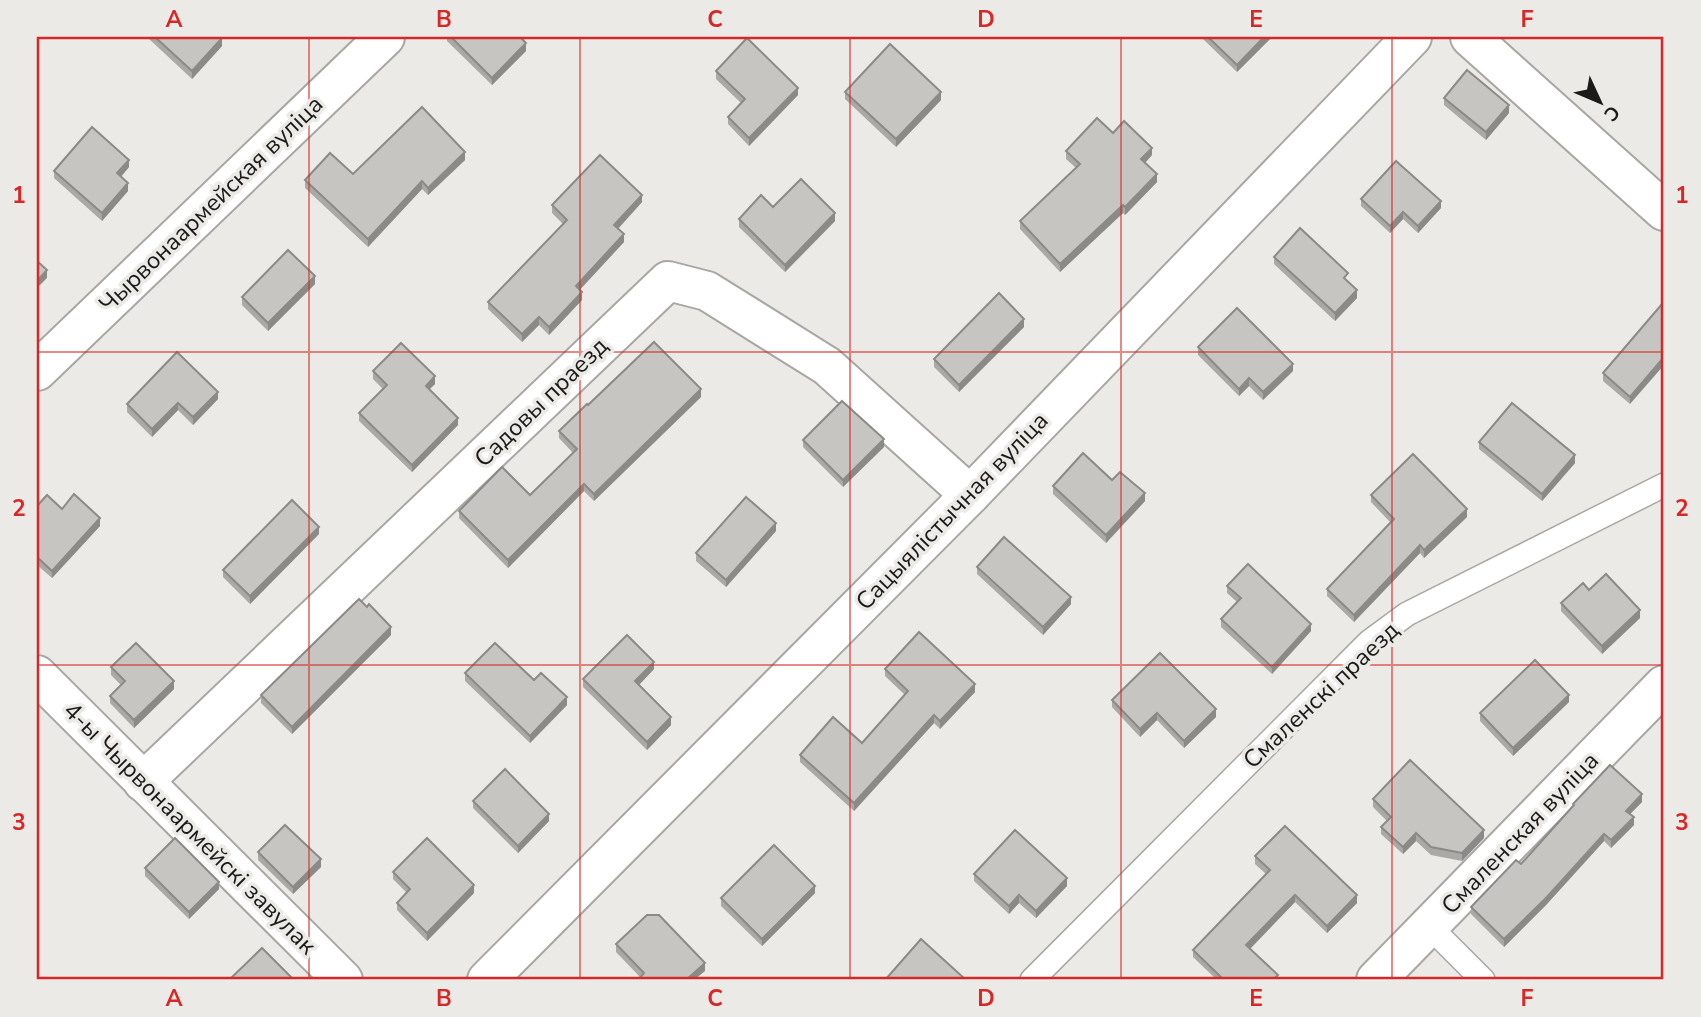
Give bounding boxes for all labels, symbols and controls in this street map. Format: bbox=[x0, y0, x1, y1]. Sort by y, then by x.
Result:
text: A bbox=[165, 4, 183, 35]
text: B bbox=[436, 4, 452, 35]
text: C bbox=[707, 4, 723, 35]
text: D bbox=[977, 4, 995, 35]
text: E bbox=[1249, 4, 1263, 35]
text: F bbox=[1521, 4, 1534, 35]
north arrow bbox=[1564, 66, 1634, 136]
street label: Чырвонаармейская вуліца bbox=[92, 88, 330, 320]
text: С bbox=[1598, 99, 1625, 127]
text: 1 bbox=[12, 180, 26, 211]
text: 1 bbox=[1675, 180, 1689, 211]
street label: Садовы праезд bbox=[467, 330, 615, 474]
street label: Сацыялістычная вуліца bbox=[849, 405, 1055, 617]
text: 2 bbox=[12, 493, 26, 524]
text: 2 bbox=[1675, 493, 1689, 524]
street label: Смаленскі праезд bbox=[1236, 614, 1406, 776]
street label: 4-ы Чырвонаармейскі завулак bbox=[57, 695, 324, 962]
street label: Смаленская вуліца bbox=[1434, 745, 1606, 921]
text: 3 bbox=[12, 807, 26, 838]
text: 3 bbox=[1675, 807, 1689, 838]
text: A bbox=[165, 983, 183, 1014]
text: B bbox=[436, 983, 452, 1014]
text: C bbox=[707, 983, 723, 1014]
text: D bbox=[977, 983, 995, 1014]
text: E bbox=[1249, 983, 1263, 1014]
text: F bbox=[1521, 983, 1534, 1014]

